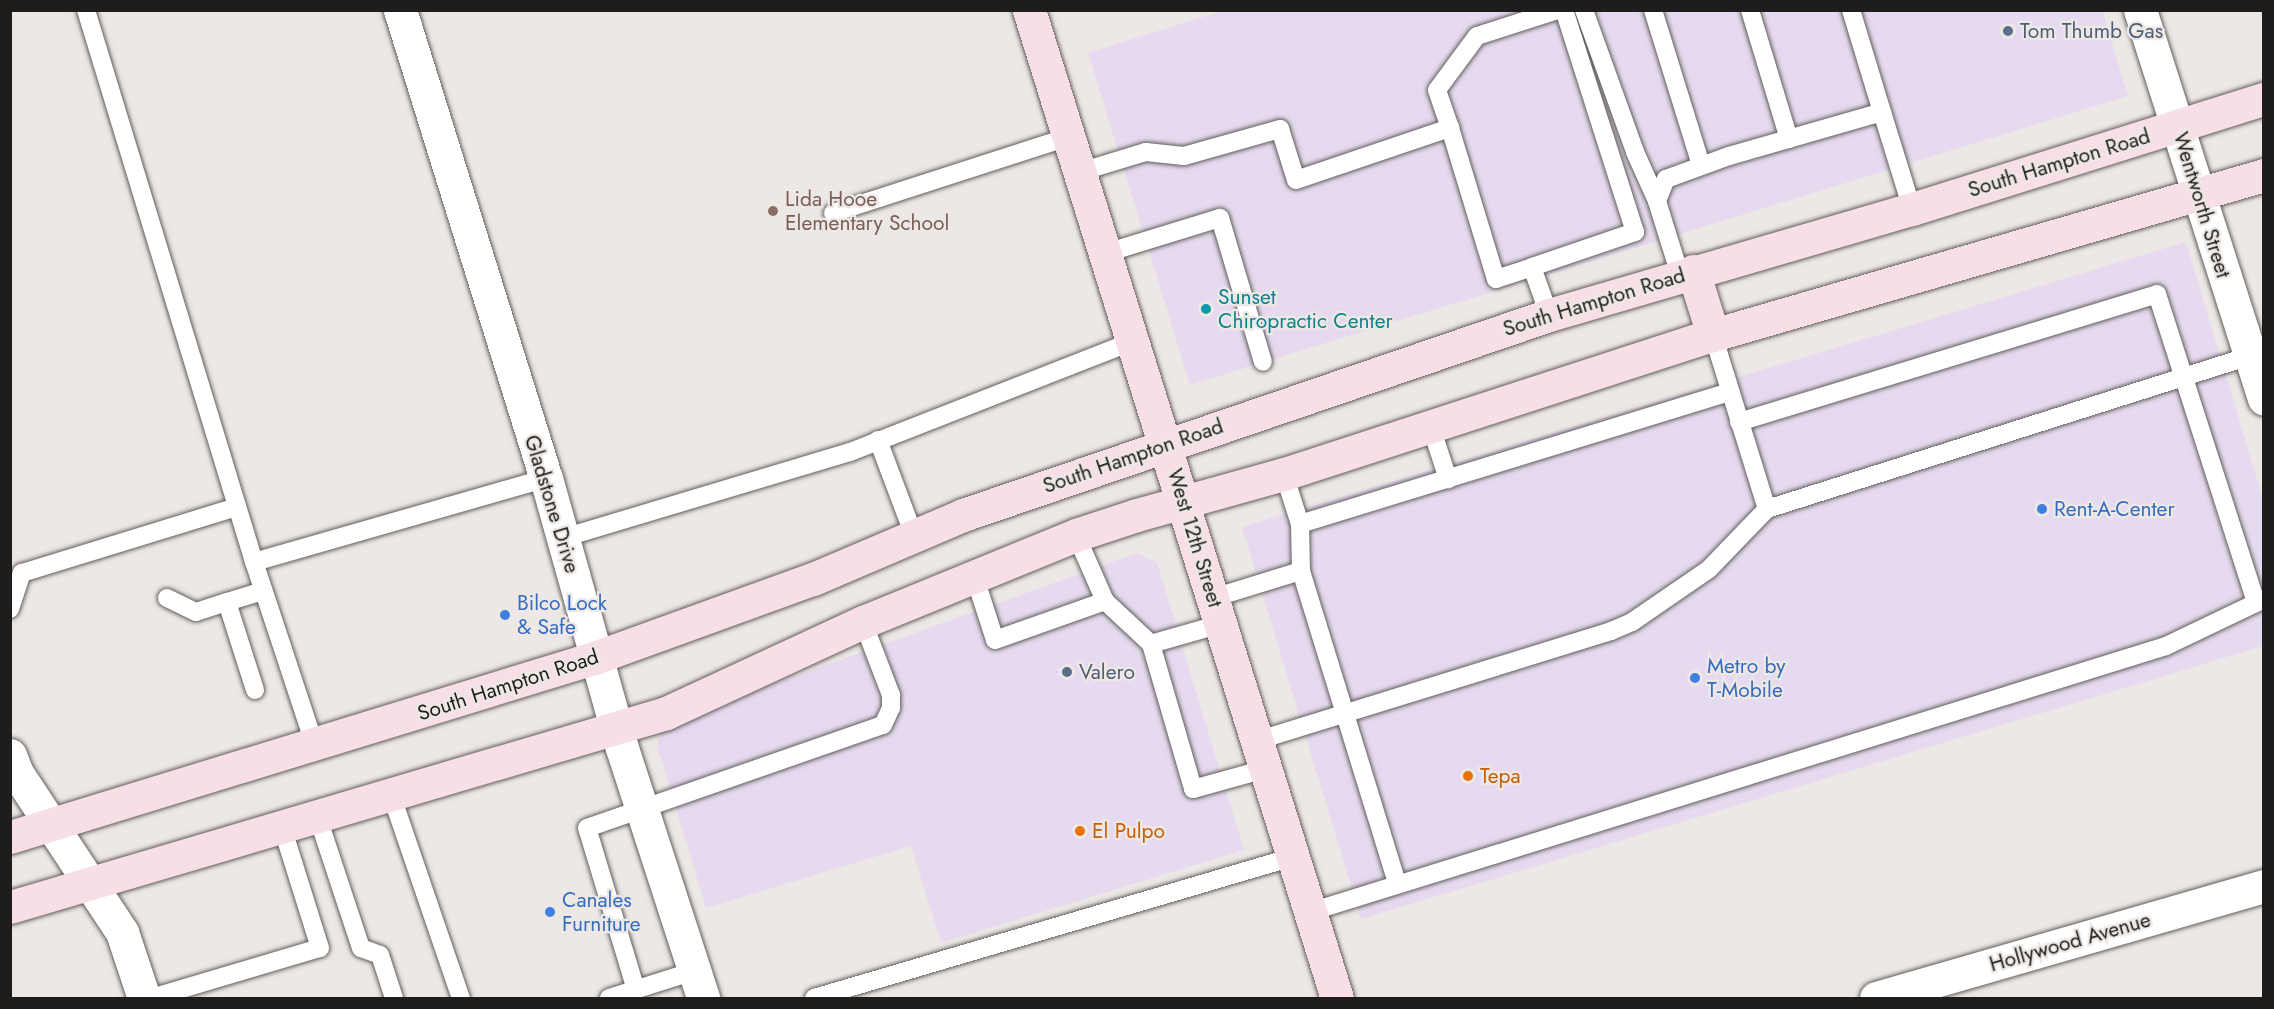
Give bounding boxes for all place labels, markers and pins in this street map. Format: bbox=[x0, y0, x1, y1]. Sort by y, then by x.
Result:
place label: Tom Thumb Gas bbox=[2020, 18, 2163, 44]
marker: Tom Thumb Gas bbox=[2001, 24, 2015, 38]
place label: Lida Hooe Elementary School bbox=[785, 186, 949, 236]
marker: Lida Hooe Elementary School bbox=[766, 204, 780, 218]
place label: Sunset Chiropractic Center bbox=[1218, 284, 1393, 334]
marker: Sunset Chiropractic Center bbox=[1199, 302, 1213, 316]
place label: Rent-A-Center bbox=[2054, 496, 2175, 522]
marker: Rent-A-Center bbox=[2035, 502, 2049, 516]
place label: Bilco Lock & Safe bbox=[517, 590, 607, 640]
marker: Bilco Lock & Safe bbox=[498, 608, 512, 622]
place label: Metro by T-Mobile bbox=[1707, 653, 1785, 703]
place label: Valero bbox=[1079, 659, 1135, 685]
marker: Valero bbox=[1060, 665, 1074, 679]
marker: Metro by T-Mobile bbox=[1688, 671, 1702, 685]
place label: Tepa bbox=[1480, 763, 1521, 789]
marker: Tepa bbox=[1461, 769, 1475, 783]
place label: El Pulpo bbox=[1092, 818, 1165, 844]
marker: El Pulpo bbox=[1073, 824, 1087, 838]
place label: Canales Furniture bbox=[562, 887, 641, 937]
marker: Canales Furniture bbox=[543, 905, 557, 919]

